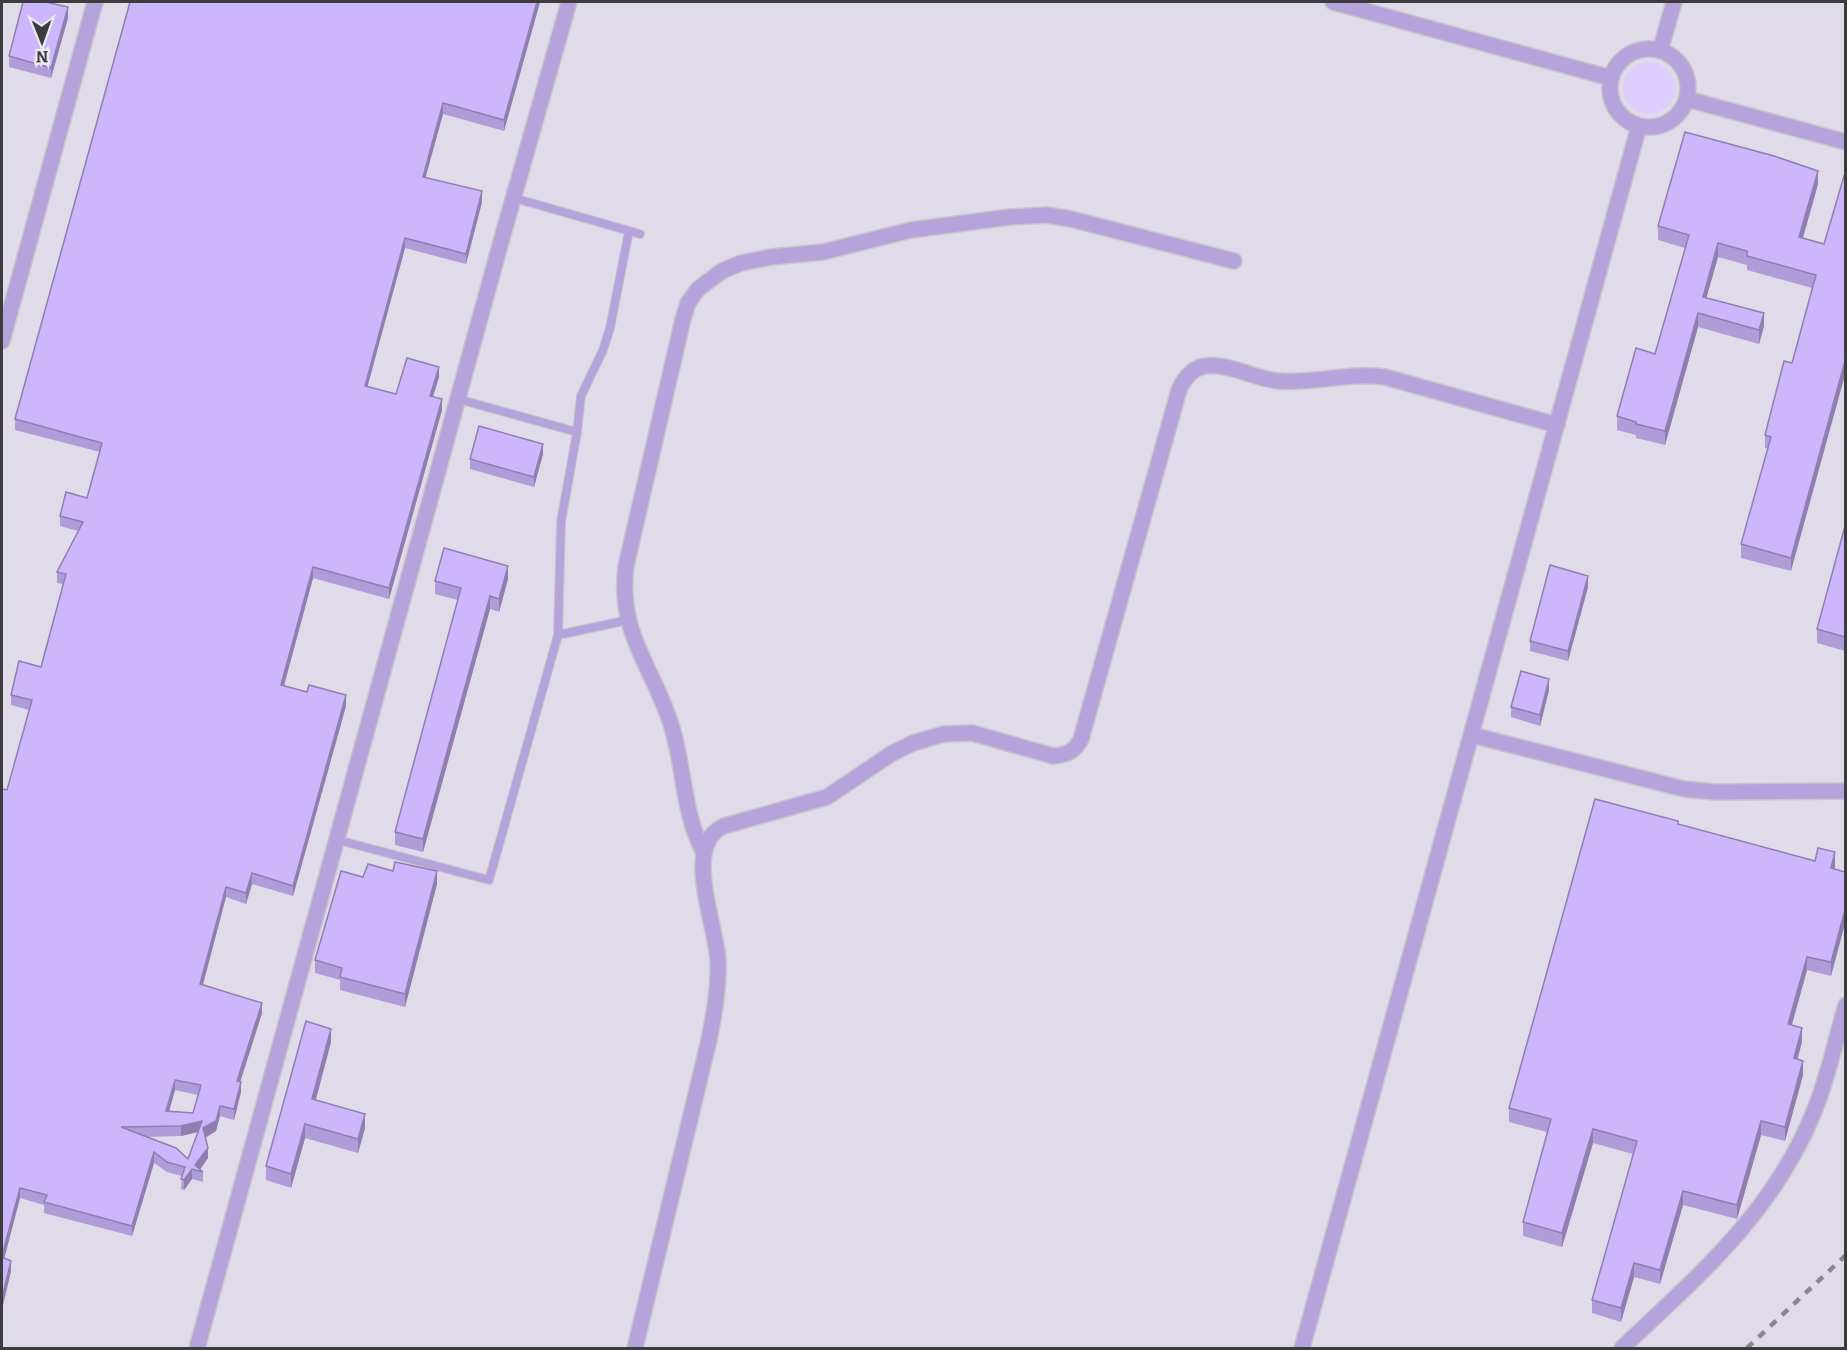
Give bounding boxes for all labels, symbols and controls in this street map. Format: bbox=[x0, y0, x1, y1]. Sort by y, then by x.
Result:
north arrow bbox=[12, 12, 72, 72]
text: N bbox=[36, 47, 49, 66]

